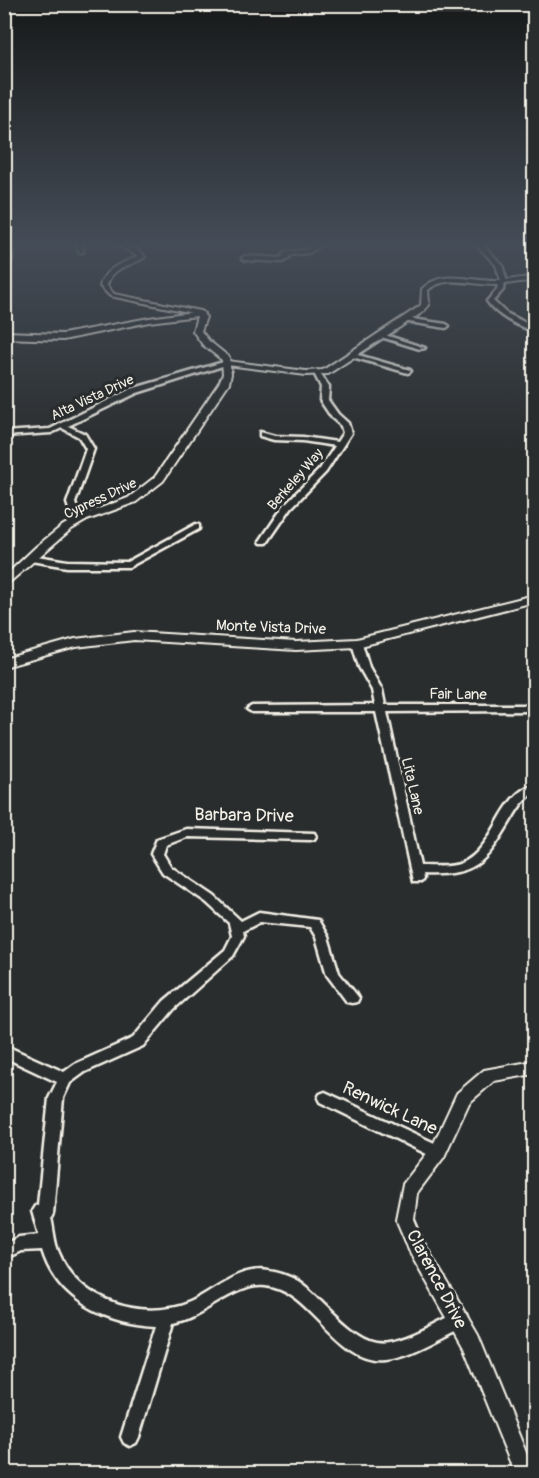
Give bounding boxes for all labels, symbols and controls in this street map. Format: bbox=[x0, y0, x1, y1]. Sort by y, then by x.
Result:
street label: Alta Vista Drive bbox=[48, 371, 137, 424]
street label: Berkeley Way bbox=[264, 445, 327, 514]
street label: Cypress Drive bbox=[61, 474, 139, 523]
street label: Monte Vista Drive bbox=[215, 616, 327, 639]
street label: Fair Lane bbox=[429, 685, 487, 705]
street label: Lita Lane bbox=[397, 756, 428, 817]
street label: Barbara Drive bbox=[194, 803, 294, 828]
street label: Renwick Lane bbox=[339, 1076, 441, 1140]
street label: Clarence Drive bbox=[401, 1226, 472, 1333]

